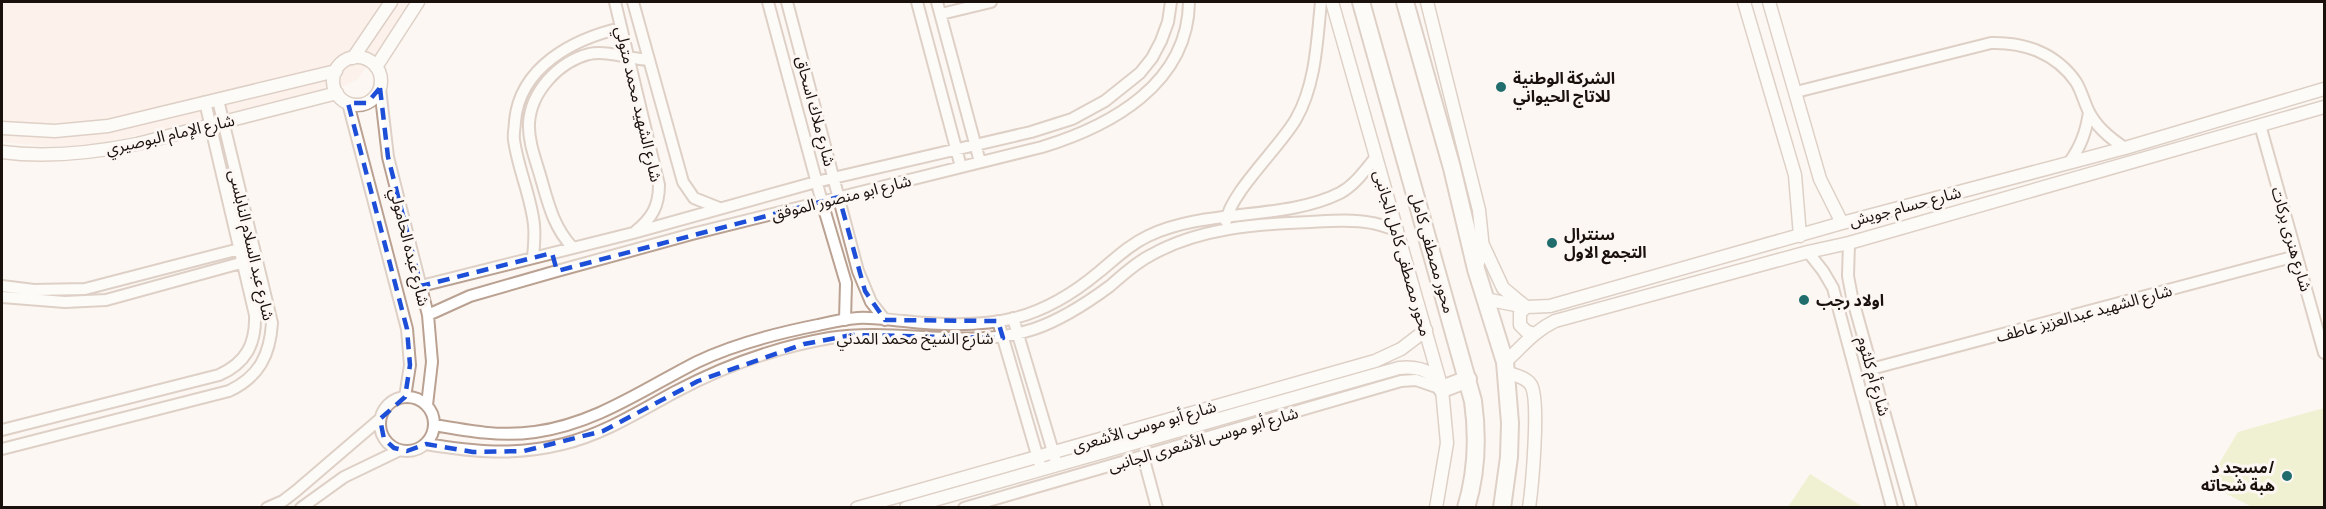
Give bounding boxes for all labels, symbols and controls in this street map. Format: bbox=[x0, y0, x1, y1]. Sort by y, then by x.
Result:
street label: شارع الشهيد محمد متولي bbox=[608, 24, 668, 184]
street label: شارع ملاك اسحاق bbox=[789, 53, 841, 169]
place label: الشركة الوطنية للاتاج الحيواني bbox=[1513, 67, 1615, 110]
marker: الشركة الوطنية للاتاج الحيواني bbox=[1494, 80, 1508, 94]
street label: شارع الإمام البوصيري bbox=[103, 108, 237, 161]
street label: شارع عبد السلام النابلسى bbox=[222, 167, 280, 323]
street label: محور مصطفى كامل الجانبى bbox=[1370, 168, 1436, 338]
street label: شارع ابو منصور الموفق bbox=[769, 169, 914, 227]
street label: شارع حسام جويش bbox=[1847, 180, 1964, 233]
street label: شارع هنرى بركات bbox=[2265, 184, 2317, 294]
street label: شارع عبده الحامولي bbox=[383, 186, 435, 309]
street label: محور مصطفى كامل bbox=[1407, 191, 1459, 315]
place label: سنترال التجمع الاول bbox=[1564, 223, 1647, 265]
marker: سنترال التجمع الاول bbox=[1545, 236, 1559, 250]
street label: شارع الشهيد عبدالعزيز عاطف bbox=[1994, 279, 2175, 349]
place label: اولاد رجب bbox=[1816, 289, 1884, 311]
marker: اولاد رجب bbox=[1797, 293, 1811, 307]
street label: شارع الشيخ محمد المدني bbox=[837, 327, 993, 351]
street label: شارع أم كلثوم bbox=[1850, 334, 1896, 419]
street label: شارع أبو موسى الأشعرى bbox=[1069, 395, 1219, 459]
street label: شارع أبو موسى الأشعرى الجانبى bbox=[1105, 401, 1301, 479]
place label: مسجد د/ هبة شحاته bbox=[2201, 456, 2275, 496]
marker: مسجد د/ هبة شحاته bbox=[2280, 469, 2294, 483]

